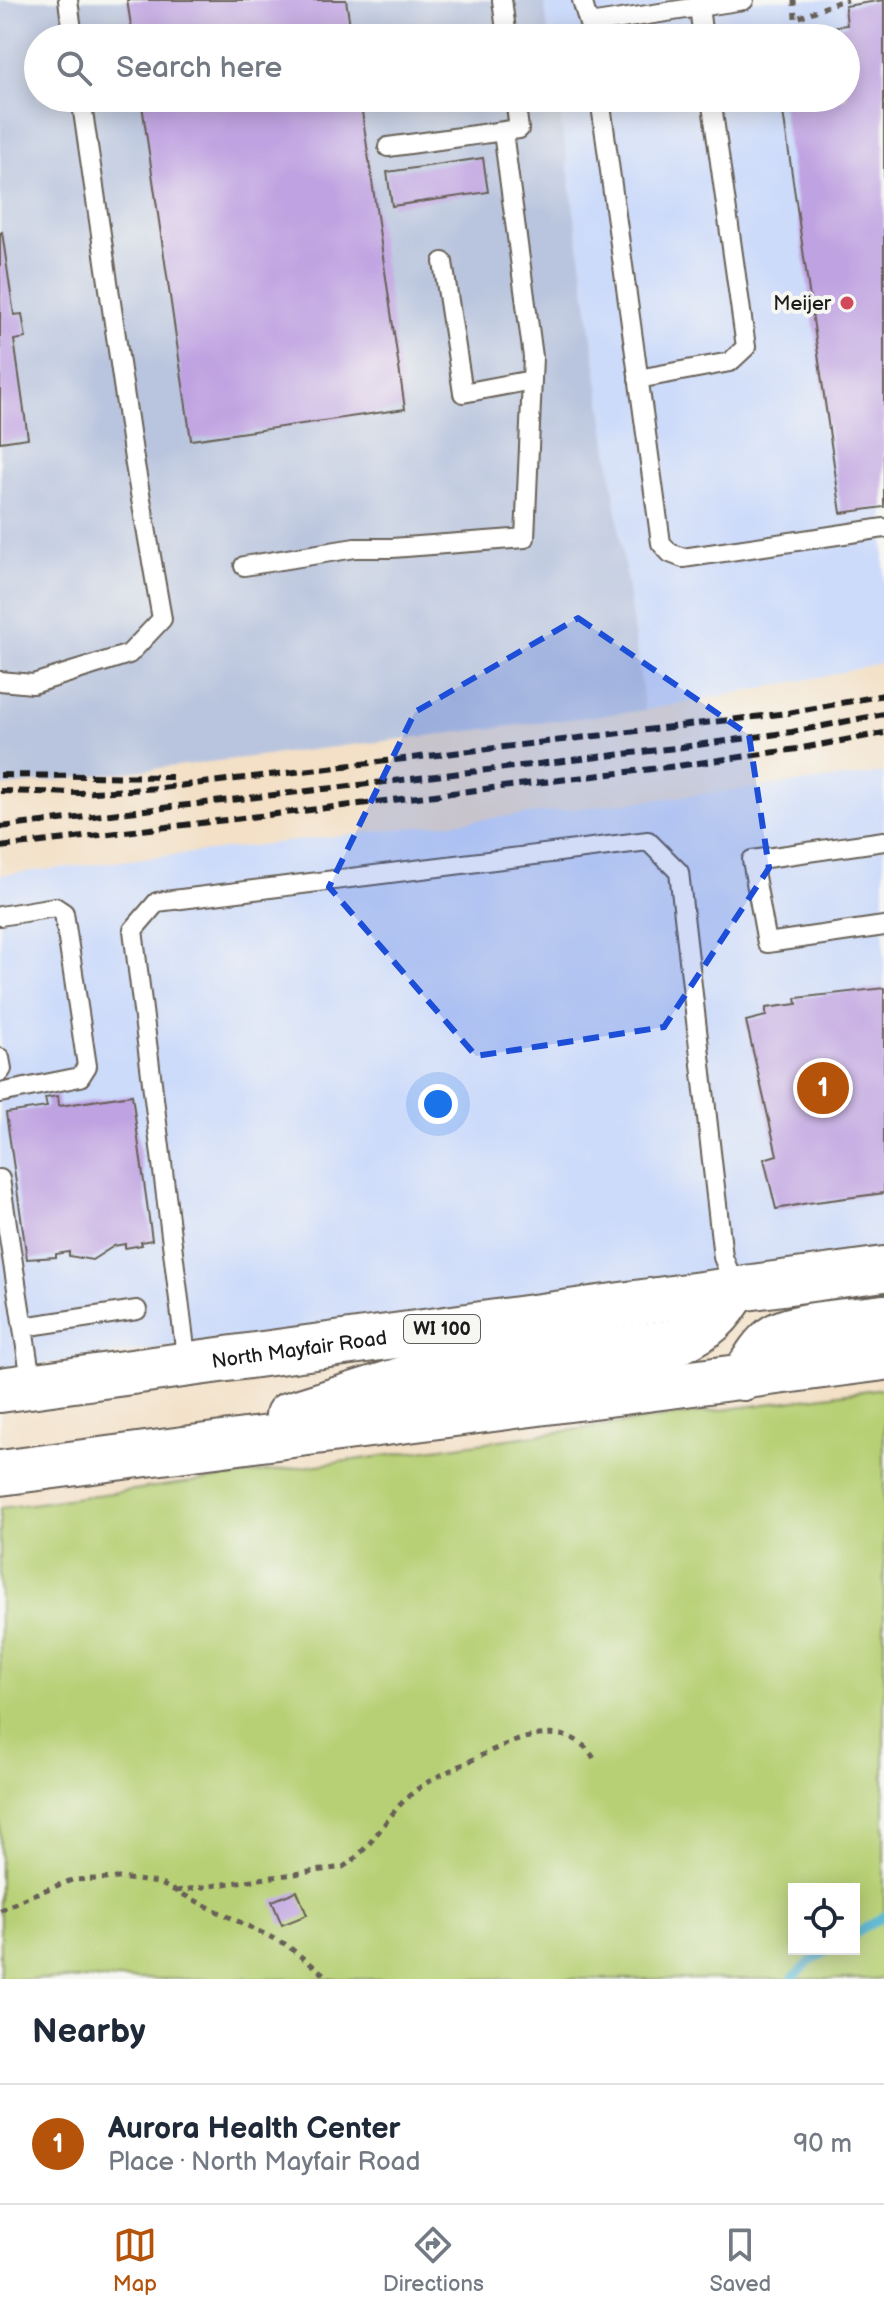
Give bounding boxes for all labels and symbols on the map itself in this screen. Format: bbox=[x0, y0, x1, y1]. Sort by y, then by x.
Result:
place label: Meijer bbox=[773, 292, 832, 316]
marker: Meijer bbox=[838, 294, 856, 312]
pin: 1 bbox=[797, 1058, 849, 1118]
your location bbox=[418, 1084, 458, 1124]
road number: WI 100 bbox=[404, 1315, 480, 1343]
street label: North Mayfair Road bbox=[210, 1326, 388, 1374]

